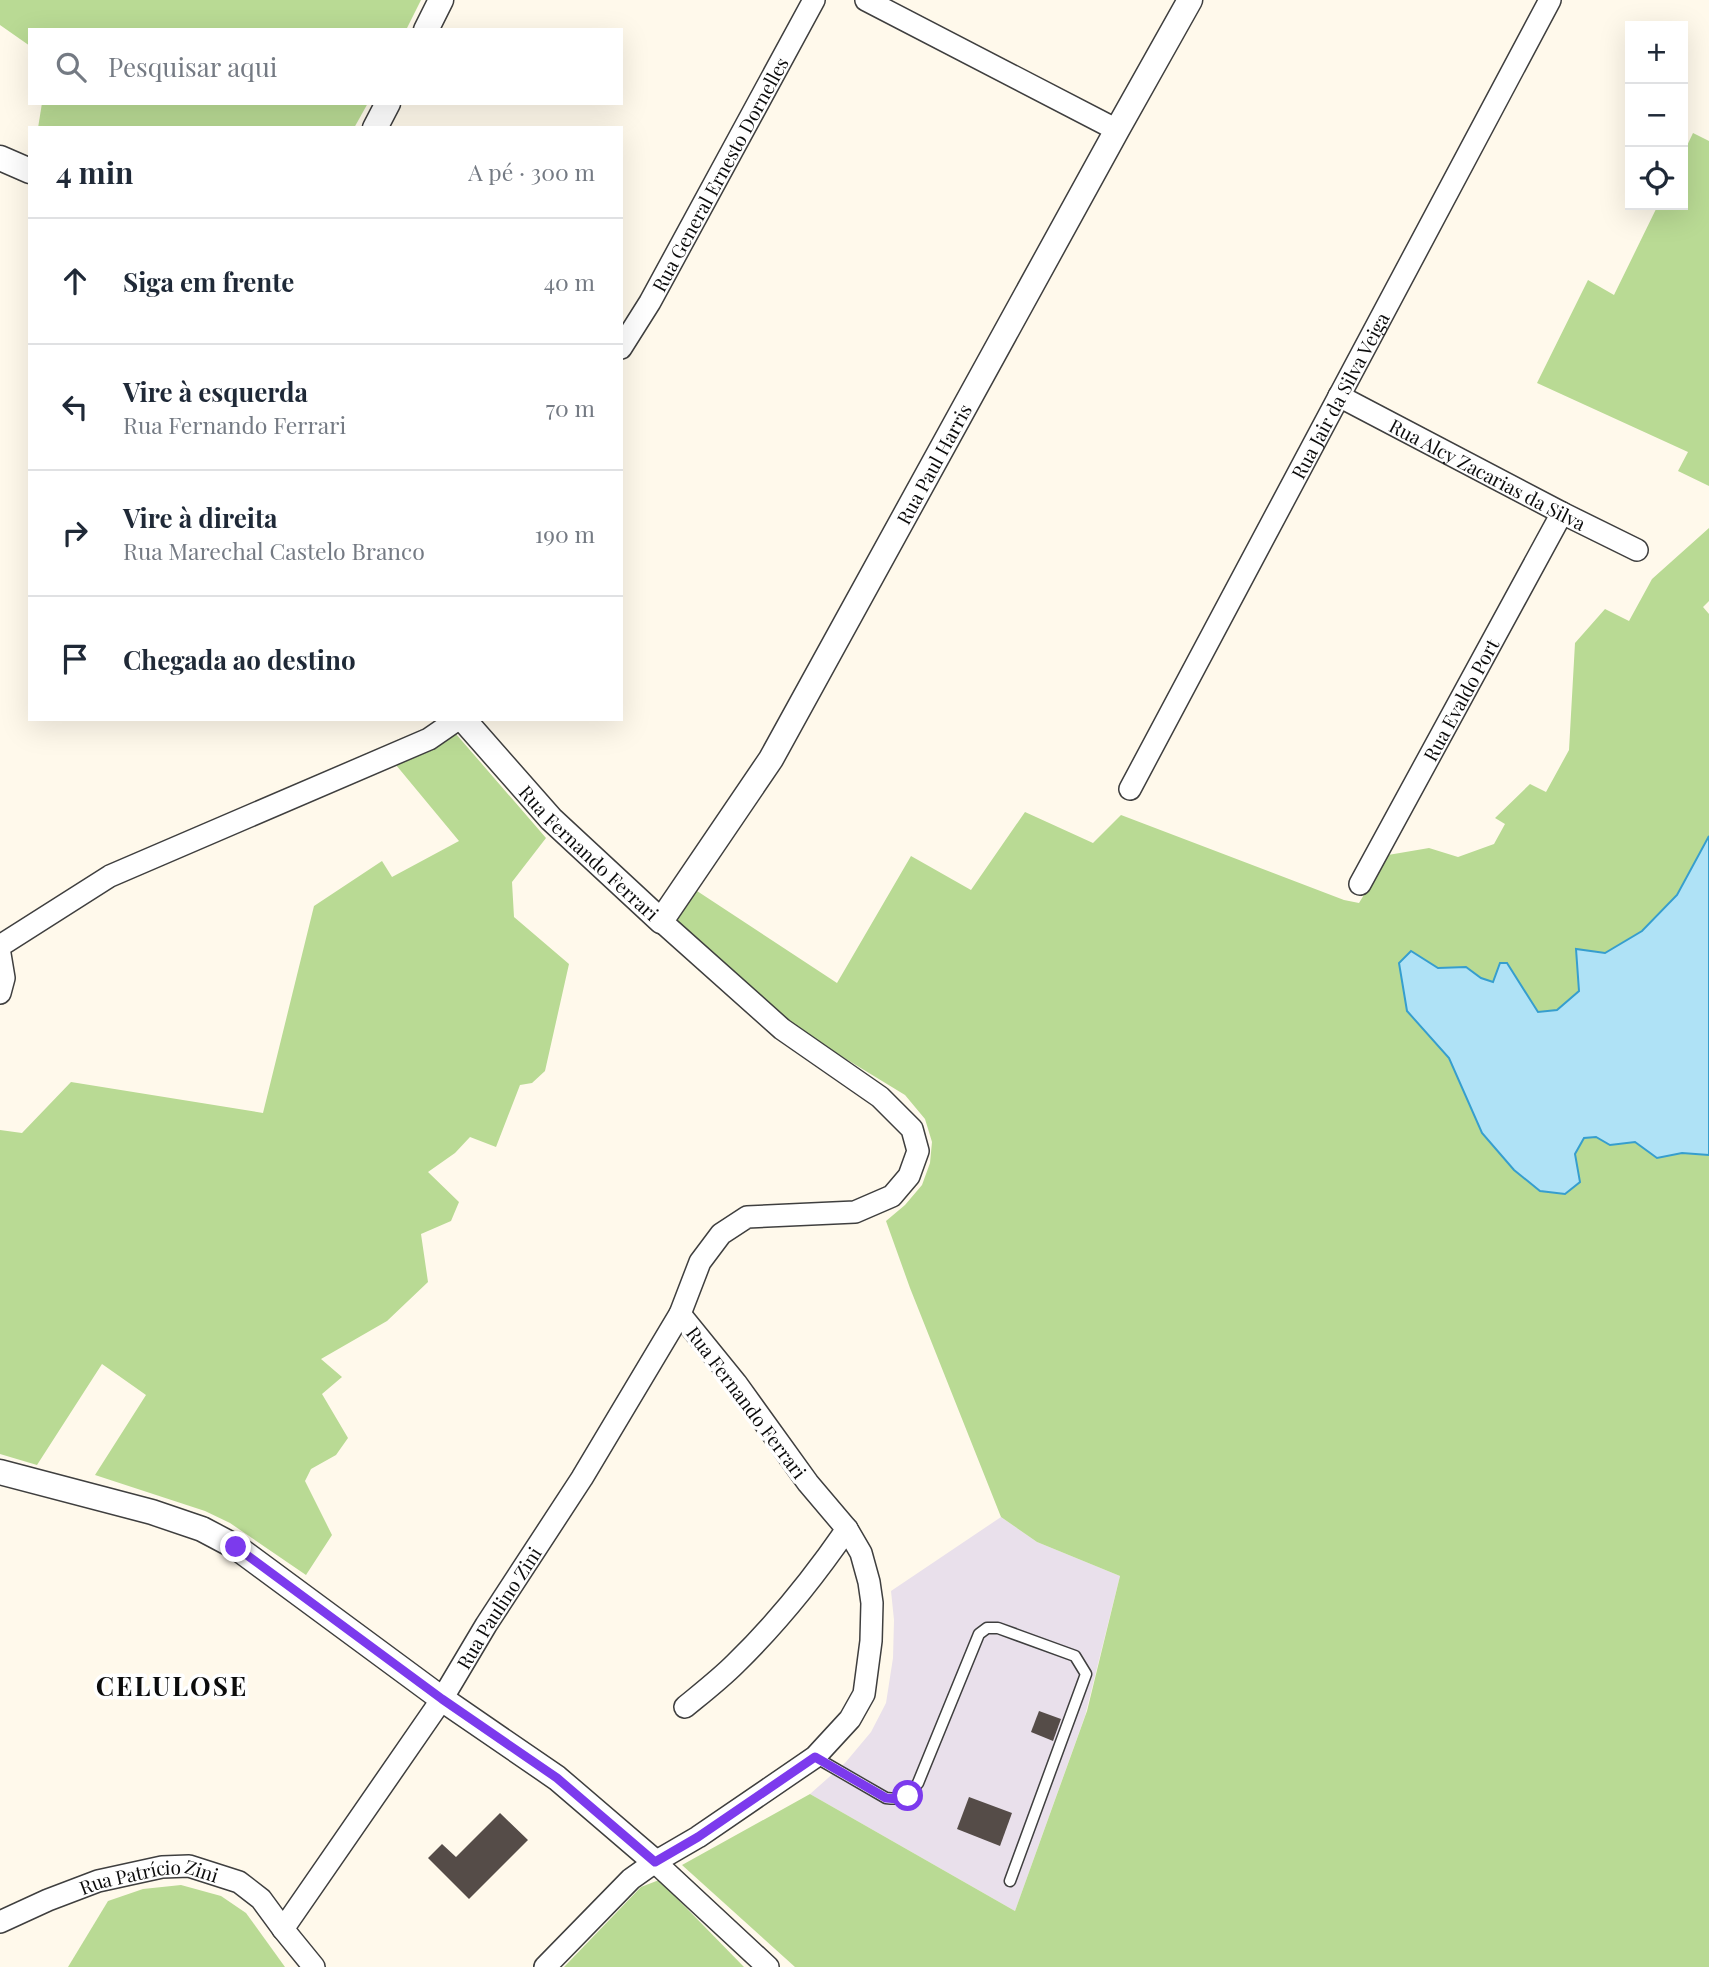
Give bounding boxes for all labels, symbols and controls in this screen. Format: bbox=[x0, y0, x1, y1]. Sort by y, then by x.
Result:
map controls bbox=[1625, 21, 1688, 210]
button: + bbox=[1625, 21, 1688, 84]
search box bbox=[28, 28, 623, 105]
icon: search bbox=[52, 48, 90, 86]
text: Pesquisar aqui bbox=[108, 49, 277, 84]
street label: Rua General Ernesto Dornelles bbox=[645, 52, 794, 296]
button: − bbox=[1625, 84, 1688, 147]
button: locate bbox=[1625, 147, 1688, 210]
text: 4 min bbox=[56, 152, 134, 192]
text: A pé · 300 m bbox=[468, 156, 595, 187]
icon: ahead bbox=[56, 262, 94, 300]
text: Siga em frente bbox=[123, 264, 294, 299]
text: 40 m bbox=[544, 266, 595, 297]
street label: Rua Jair da Silva Veiga bbox=[1285, 307, 1395, 483]
text: Vire à esquerda bbox=[123, 374, 308, 409]
icon: left bbox=[56, 388, 94, 426]
text: 70 m bbox=[546, 392, 595, 423]
street label: Rua Paul Harris bbox=[890, 399, 977, 529]
text: Rua Fernando Ferrari bbox=[123, 409, 346, 440]
street label: Rua Alcy Zacarias da Silva bbox=[1385, 412, 1591, 536]
text: Vire à direita bbox=[123, 500, 278, 535]
icon: right bbox=[56, 514, 94, 552]
text: 190 m bbox=[535, 518, 595, 549]
text: Rua Marechal Castelo Branco bbox=[123, 535, 425, 566]
street label: Rua Evaldo Port bbox=[1417, 634, 1504, 765]
icon: arrive bbox=[56, 640, 94, 678]
text: Chegada ao destino bbox=[123, 642, 356, 677]
street label: Rua Fernando Ferrari bbox=[514, 779, 665, 926]
street label: Rua Fernando Ferrari bbox=[681, 1321, 813, 1484]
route end bbox=[220, 1531, 251, 1562]
street label: Rua Paulino Zini bbox=[450, 1541, 547, 1674]
district label: CELULOSE bbox=[96, 1668, 248, 1703]
route start bbox=[892, 1780, 923, 1811]
street label: Rua Patrício Zini bbox=[75, 1853, 222, 1900]

